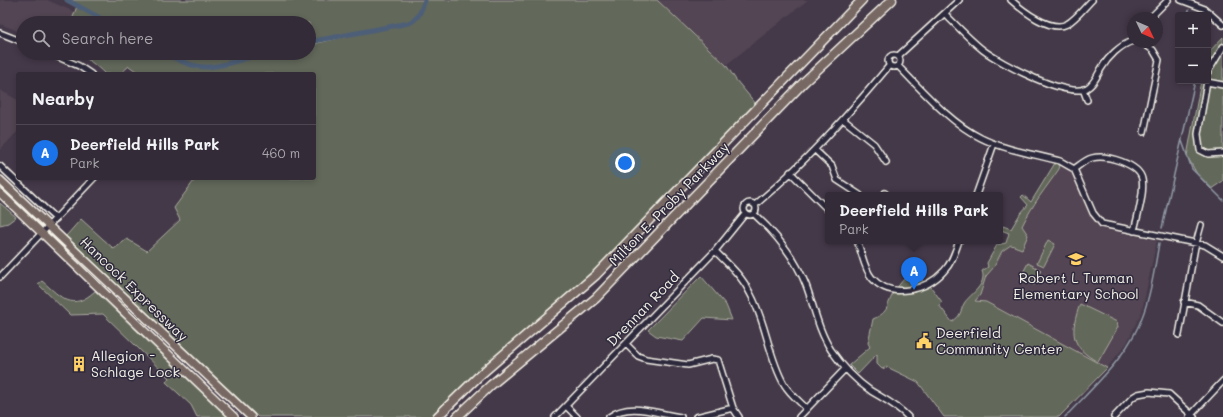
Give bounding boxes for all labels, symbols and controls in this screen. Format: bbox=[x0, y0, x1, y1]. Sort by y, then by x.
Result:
north arrow bbox=[1127, 12, 1163, 48]
map controls bbox=[1175, 12, 1211, 84]
button: + bbox=[1175, 12, 1211, 48]
search box bbox=[16, 16, 316, 60]
icon: search bbox=[30, 27, 52, 49]
text: Search here bbox=[62, 28, 153, 48]
button: − bbox=[1175, 48, 1211, 84]
text: Nearby bbox=[32, 87, 94, 109]
text: Deerfield Hills Park bbox=[70, 134, 219, 154]
street label: Milton E. Proby Parkway bbox=[604, 138, 733, 270]
text: A bbox=[40, 144, 50, 161]
text: 460 m bbox=[262, 144, 300, 161]
your location bbox=[615, 153, 635, 173]
text: Park bbox=[70, 154, 99, 171]
popup bbox=[825, 192, 1003, 244]
text: Deerfield Hills Park bbox=[839, 200, 989, 220]
text: Park bbox=[839, 220, 869, 237]
street label: Hancock Expressway bbox=[76, 232, 192, 345]
school or university icon: Robert L Turman Elementary School bbox=[1067, 250, 1085, 268]
pin: A bbox=[901, 257, 927, 290]
street label: Drennan Road bbox=[602, 267, 683, 350]
place label: Robert L Turman Elementary School bbox=[1013, 268, 1139, 303]
place label: Deerfield Community Center bbox=[936, 323, 1063, 358]
public building icon: Deerfield Community Center bbox=[915, 332, 933, 350]
place label: Allegion - Schlage Lock bbox=[91, 346, 180, 381]
building icon: Allegion - Schlage Lock bbox=[70, 355, 88, 373]

